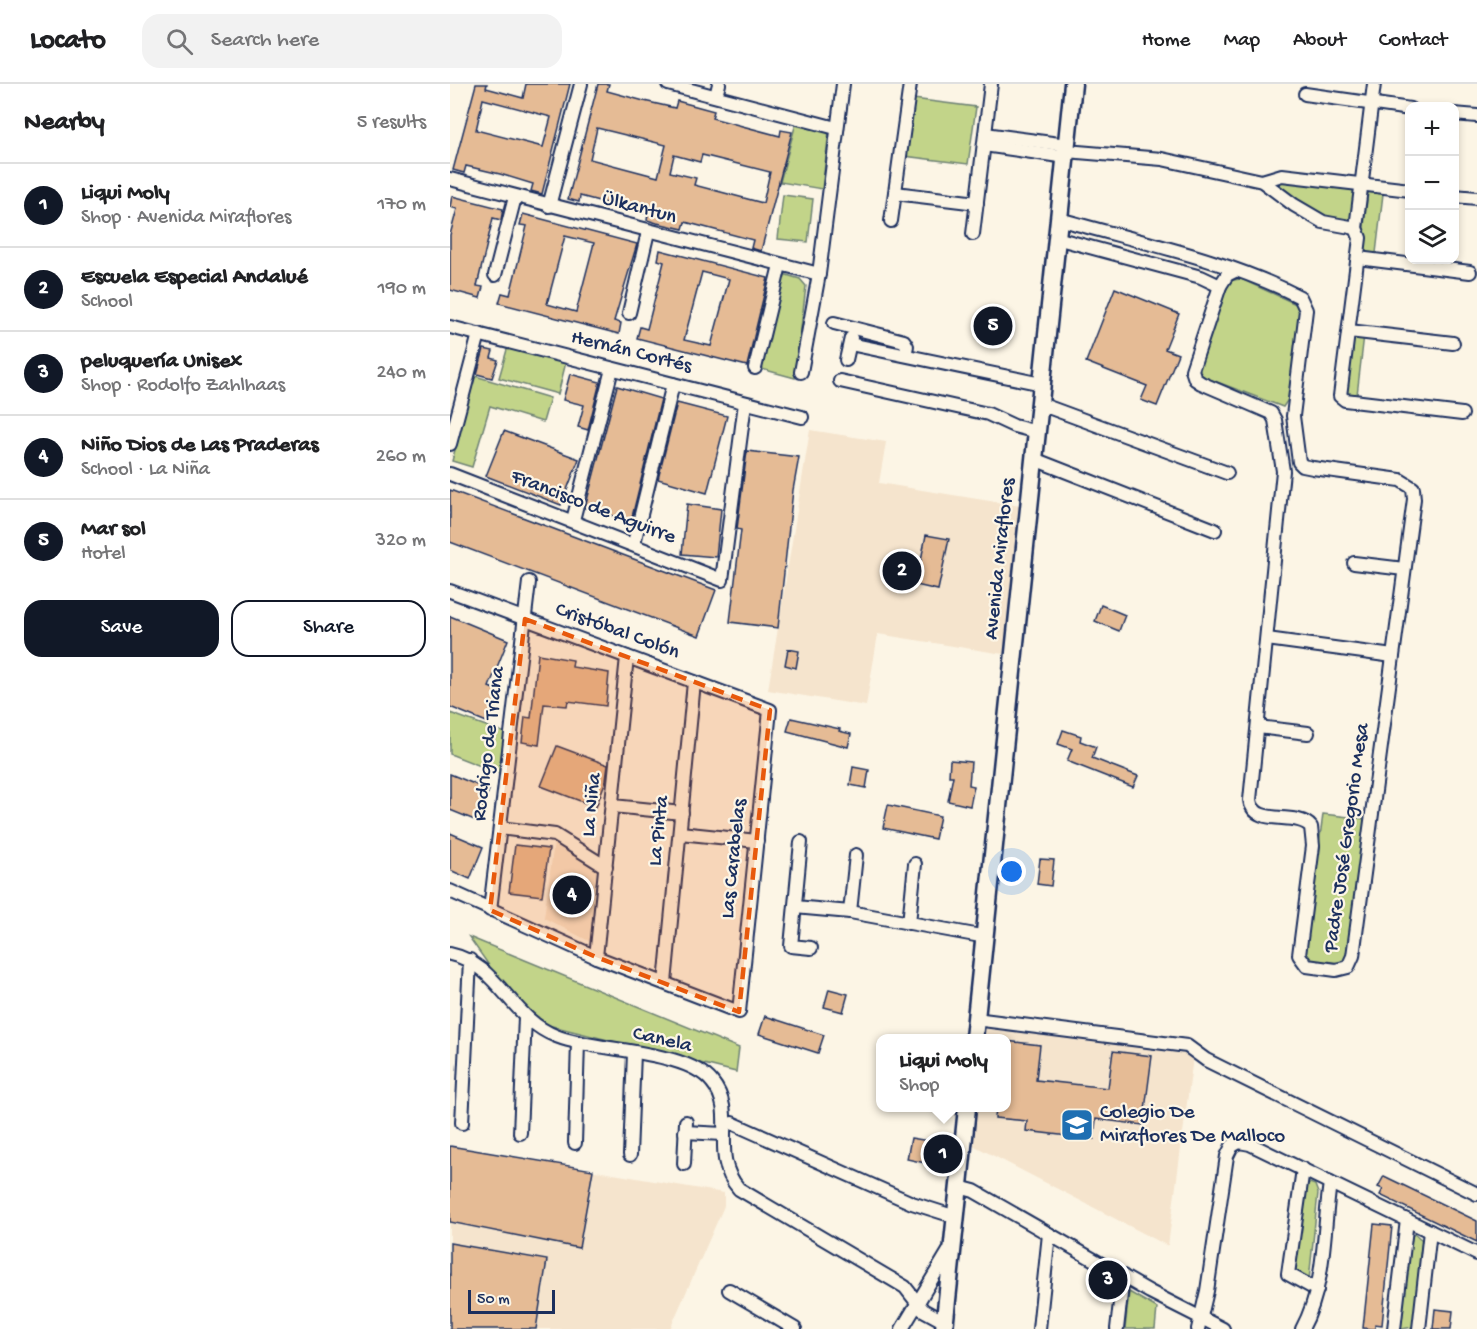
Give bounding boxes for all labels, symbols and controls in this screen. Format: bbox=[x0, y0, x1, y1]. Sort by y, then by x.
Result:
search box bbox=[142, 14, 562, 68]
text: Locato bbox=[30, 25, 106, 58]
icon: search bbox=[163, 25, 196, 58]
text: Search here bbox=[211, 28, 319, 54]
text: Home bbox=[1142, 29, 1190, 54]
text: Map bbox=[1223, 29, 1260, 54]
text: About bbox=[1293, 29, 1346, 54]
text: Contact bbox=[1379, 29, 1447, 54]
map controls bbox=[1405, 102, 1459, 264]
button: + bbox=[1405, 102, 1459, 156]
text: Nearby bbox=[24, 108, 105, 139]
text: 5 results bbox=[357, 112, 426, 135]
button: − bbox=[1405, 156, 1459, 210]
text: Liqui Moly bbox=[81, 181, 170, 207]
street label: Ülkantun bbox=[599, 187, 679, 231]
text: 1 bbox=[39, 194, 48, 217]
text: 170 m bbox=[377, 194, 426, 217]
text: Shop · Avenida Miraflores bbox=[81, 207, 291, 230]
button: layers bbox=[1405, 210, 1459, 264]
text: Escuela Especial Andalué bbox=[81, 265, 308, 291]
text: 2 bbox=[39, 278, 48, 301]
text: 190 m bbox=[378, 278, 426, 301]
text: School bbox=[81, 291, 133, 314]
pin: 5 bbox=[974, 304, 1012, 348]
street label: Hernán Cortés bbox=[568, 326, 695, 380]
text: peluquería Unisex bbox=[81, 349, 242, 375]
text: 3 bbox=[38, 362, 49, 385]
text: 240 m bbox=[376, 362, 426, 385]
text: Shop · Rodolfo Zahlhaas bbox=[81, 375, 285, 398]
text: Niño Dios de Las Praderas bbox=[81, 433, 319, 459]
text: 4 bbox=[39, 446, 48, 469]
text: 260 m bbox=[376, 446, 426, 469]
text: School · La Niña bbox=[81, 459, 210, 482]
street label: Francisco de Aguirre bbox=[506, 465, 680, 551]
street label: Avenida Miraflores bbox=[980, 476, 1022, 641]
text: Mar sol bbox=[81, 517, 146, 543]
text: 5 bbox=[38, 530, 49, 553]
text: 320 m bbox=[376, 530, 426, 553]
text: Hotel bbox=[81, 543, 126, 566]
pin: 2 bbox=[882, 548, 922, 594]
street label: Cristóbal Colón bbox=[551, 598, 683, 666]
button: Save bbox=[24, 600, 219, 657]
button: Share bbox=[231, 600, 426, 657]
street label: Rodrigo de Triana bbox=[468, 664, 512, 823]
street label: Padre José Gregorio Mesa bbox=[1319, 720, 1377, 955]
street label: La Niña bbox=[577, 770, 609, 838]
street label: La Pinta bbox=[644, 793, 676, 867]
street label: Las Carabelas bbox=[716, 797, 754, 920]
your location bbox=[997, 857, 1026, 886]
pin: 4 bbox=[552, 872, 592, 918]
street label: Canela bbox=[630, 1022, 695, 1060]
popup bbox=[876, 1034, 1011, 1112]
text: Liqui Moly bbox=[899, 1049, 988, 1075]
text: Shop bbox=[899, 1075, 939, 1098]
place label: Colegio De Miraflores De Malloco bbox=[1100, 1101, 1285, 1150]
school or university icon: Colegio De Miraflores De Malloco bbox=[1059, 1107, 1095, 1143]
pin: 1 bbox=[924, 1132, 962, 1176]
pin: 3 bbox=[1088, 1258, 1128, 1302]
scale bar bbox=[468, 1287, 555, 1314]
text: 50 m bbox=[477, 1291, 510, 1310]

